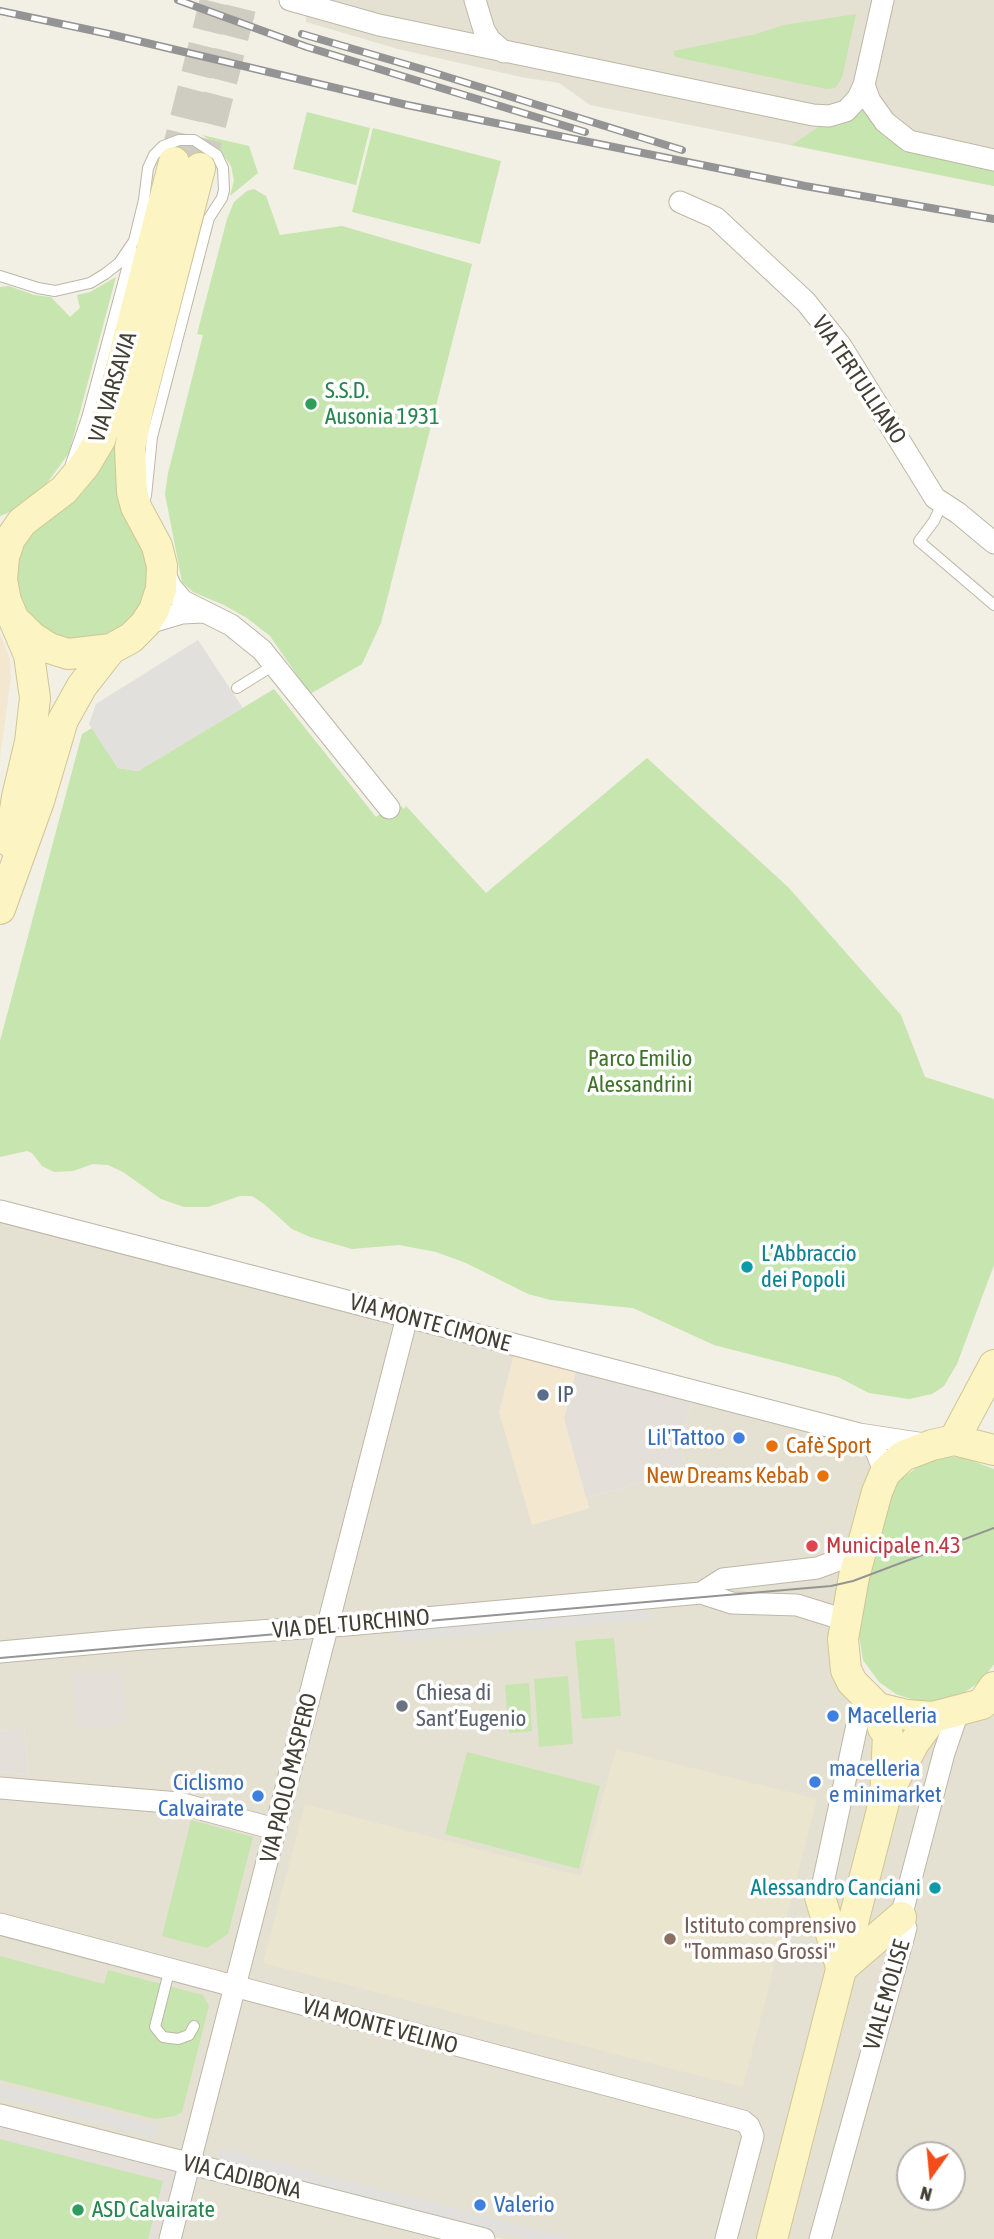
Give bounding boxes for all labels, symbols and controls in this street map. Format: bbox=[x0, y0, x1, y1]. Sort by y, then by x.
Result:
street label: VIA TERTULLIANO bbox=[806, 311, 912, 449]
street label: VIA VARSAVIA bbox=[83, 328, 143, 446]
place label: S.S.D. Ausonia 1931 bbox=[325, 377, 440, 431]
marker: S.S.D. Ausonia 1931 bbox=[303, 396, 319, 412]
park label: Parco Emilio Alessandrini bbox=[587, 1045, 693, 1099]
place label: L’Abbraccio dei Popoli bbox=[761, 1240, 857, 1294]
marker: L’Abbraccio dei Popoli bbox=[739, 1259, 755, 1275]
street label: VIA MONTE CIMONE bbox=[347, 1288, 513, 1358]
place label: IP bbox=[557, 1381, 574, 1409]
marker: IP bbox=[535, 1387, 551, 1403]
place label: Lil'Tattoo bbox=[647, 1424, 725, 1452]
marker: Lil'Tattoo bbox=[731, 1430, 747, 1446]
place label: Cafè Sport bbox=[786, 1432, 872, 1460]
marker: Cafè Sport bbox=[764, 1438, 780, 1454]
place label: New Dreams Kebab bbox=[646, 1462, 809, 1490]
marker: New Dreams Kebab bbox=[815, 1468, 831, 1484]
place label: Municipale n.43 bbox=[826, 1532, 961, 1560]
marker: Municipale n.43 bbox=[804, 1538, 820, 1554]
street label: VIA DEL TURCHINO bbox=[271, 1603, 431, 1645]
place label: Chiesa di Sant’Eugenio bbox=[416, 1679, 526, 1733]
street label: VIA PAOLO MASPERO bbox=[255, 1690, 323, 1866]
marker: Chiesa di Sant’Eugenio bbox=[394, 1698, 410, 1714]
place label: Macelleria bbox=[847, 1702, 937, 1730]
marker: Macelleria bbox=[825, 1708, 841, 1724]
place label: macelleria e minimarket bbox=[829, 1755, 942, 1809]
place label: Ciclismo Calvairate bbox=[158, 1769, 244, 1823]
marker: macelleria e minimarket bbox=[807, 1774, 823, 1790]
marker: Ciclismo Calvairate bbox=[250, 1788, 266, 1804]
place label: Alessandro Canciani bbox=[751, 1874, 921, 1902]
marker: Alessandro Canciani bbox=[927, 1880, 943, 1896]
place label: Istituto comprensivo "Tommaso Grossi" bbox=[684, 1912, 857, 1966]
marker: Istituto comprensivo "Tommaso Grossi" bbox=[662, 1931, 678, 1947]
street label: VIALE MOLISE bbox=[858, 1937, 916, 2053]
street label: VIA MONTE VELINO bbox=[299, 1992, 461, 2060]
north arrow bbox=[896, 2141, 966, 2211]
street label: VIA CADIBONA bbox=[180, 2149, 304, 2205]
text: N bbox=[918, 2182, 934, 2206]
place label: Valerio bbox=[494, 2191, 554, 2219]
place label: ASD Calvairate bbox=[92, 2196, 215, 2224]
marker: Valerio bbox=[472, 2197, 488, 2213]
marker: ASD Calvairate bbox=[70, 2202, 86, 2218]

